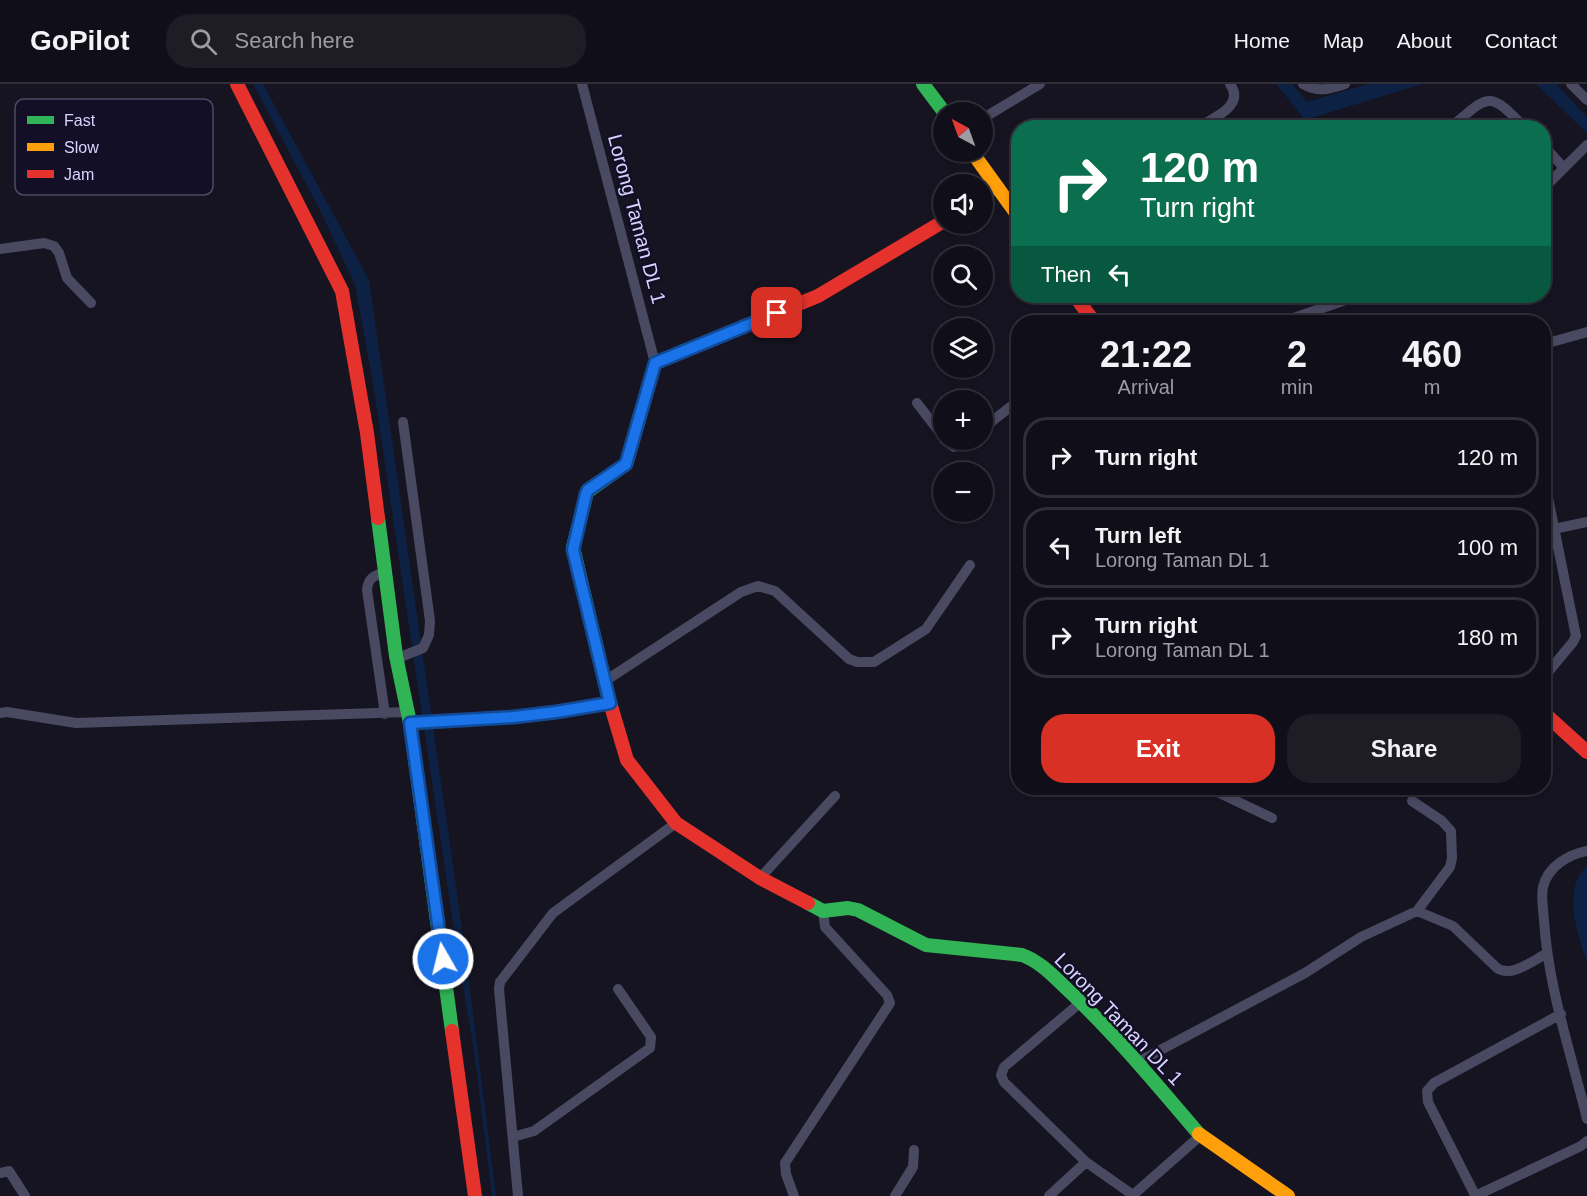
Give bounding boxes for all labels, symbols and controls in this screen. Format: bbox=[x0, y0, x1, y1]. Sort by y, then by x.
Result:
search box bbox=[166, 14, 586, 68]
text: GoPilot bbox=[30, 25, 130, 56]
icon: search bbox=[187, 25, 220, 58]
text: Search here bbox=[235, 28, 354, 53]
text: Home bbox=[1234, 29, 1290, 52]
text: Map bbox=[1323, 29, 1364, 52]
text: About bbox=[1397, 29, 1452, 52]
text: Contact bbox=[1485, 29, 1557, 52]
legend bbox=[15, 99, 213, 195]
north arrow bbox=[933, 102, 993, 162]
map controls bbox=[933, 102, 993, 522]
text: Fast bbox=[64, 112, 96, 129]
street label: Lorong Taman DL 1 bbox=[604, 132, 670, 306]
text: Slow bbox=[64, 139, 99, 156]
icon: right bbox=[1041, 144, 1119, 222]
text: 120 m bbox=[1140, 144, 1259, 191]
text: Jam bbox=[64, 166, 94, 183]
button: sound bbox=[933, 174, 993, 234]
text: Turn right bbox=[1140, 193, 1255, 223]
button: search bbox=[933, 246, 993, 306]
icon: left bbox=[1103, 258, 1136, 291]
text: Then bbox=[1041, 262, 1091, 287]
pin bbox=[751, 287, 802, 338]
icon: arrive bbox=[760, 296, 793, 329]
button: layers bbox=[933, 318, 993, 378]
text: 21:22 bbox=[1100, 334, 1192, 375]
text: 2 bbox=[1287, 334, 1307, 375]
text: 460 bbox=[1402, 334, 1462, 375]
text: Arrival bbox=[1118, 376, 1174, 398]
text: min bbox=[1281, 376, 1313, 398]
text: m bbox=[1424, 376, 1440, 398]
button: + bbox=[933, 390, 993, 450]
icon: right bbox=[1044, 441, 1077, 474]
text: Turn right bbox=[1095, 445, 1197, 470]
text: 120 m bbox=[1457, 445, 1518, 470]
button: − bbox=[933, 462, 993, 522]
text: Turn left bbox=[1095, 523, 1181, 548]
icon: left bbox=[1044, 531, 1077, 564]
text: 100 m bbox=[1457, 535, 1518, 560]
text: Lorong Taman DL 1 bbox=[1095, 549, 1270, 571]
text: Turn right bbox=[1095, 613, 1197, 638]
icon: right bbox=[1044, 621, 1077, 654]
text: 180 m bbox=[1457, 625, 1518, 650]
text: Lorong Taman DL 1 bbox=[1095, 639, 1270, 661]
button: Exit bbox=[1041, 714, 1275, 783]
button: Share bbox=[1287, 714, 1521, 783]
position arrow bbox=[411, 927, 475, 991]
street label: Lorong Taman DL 1 bbox=[1050, 949, 1188, 1089]

